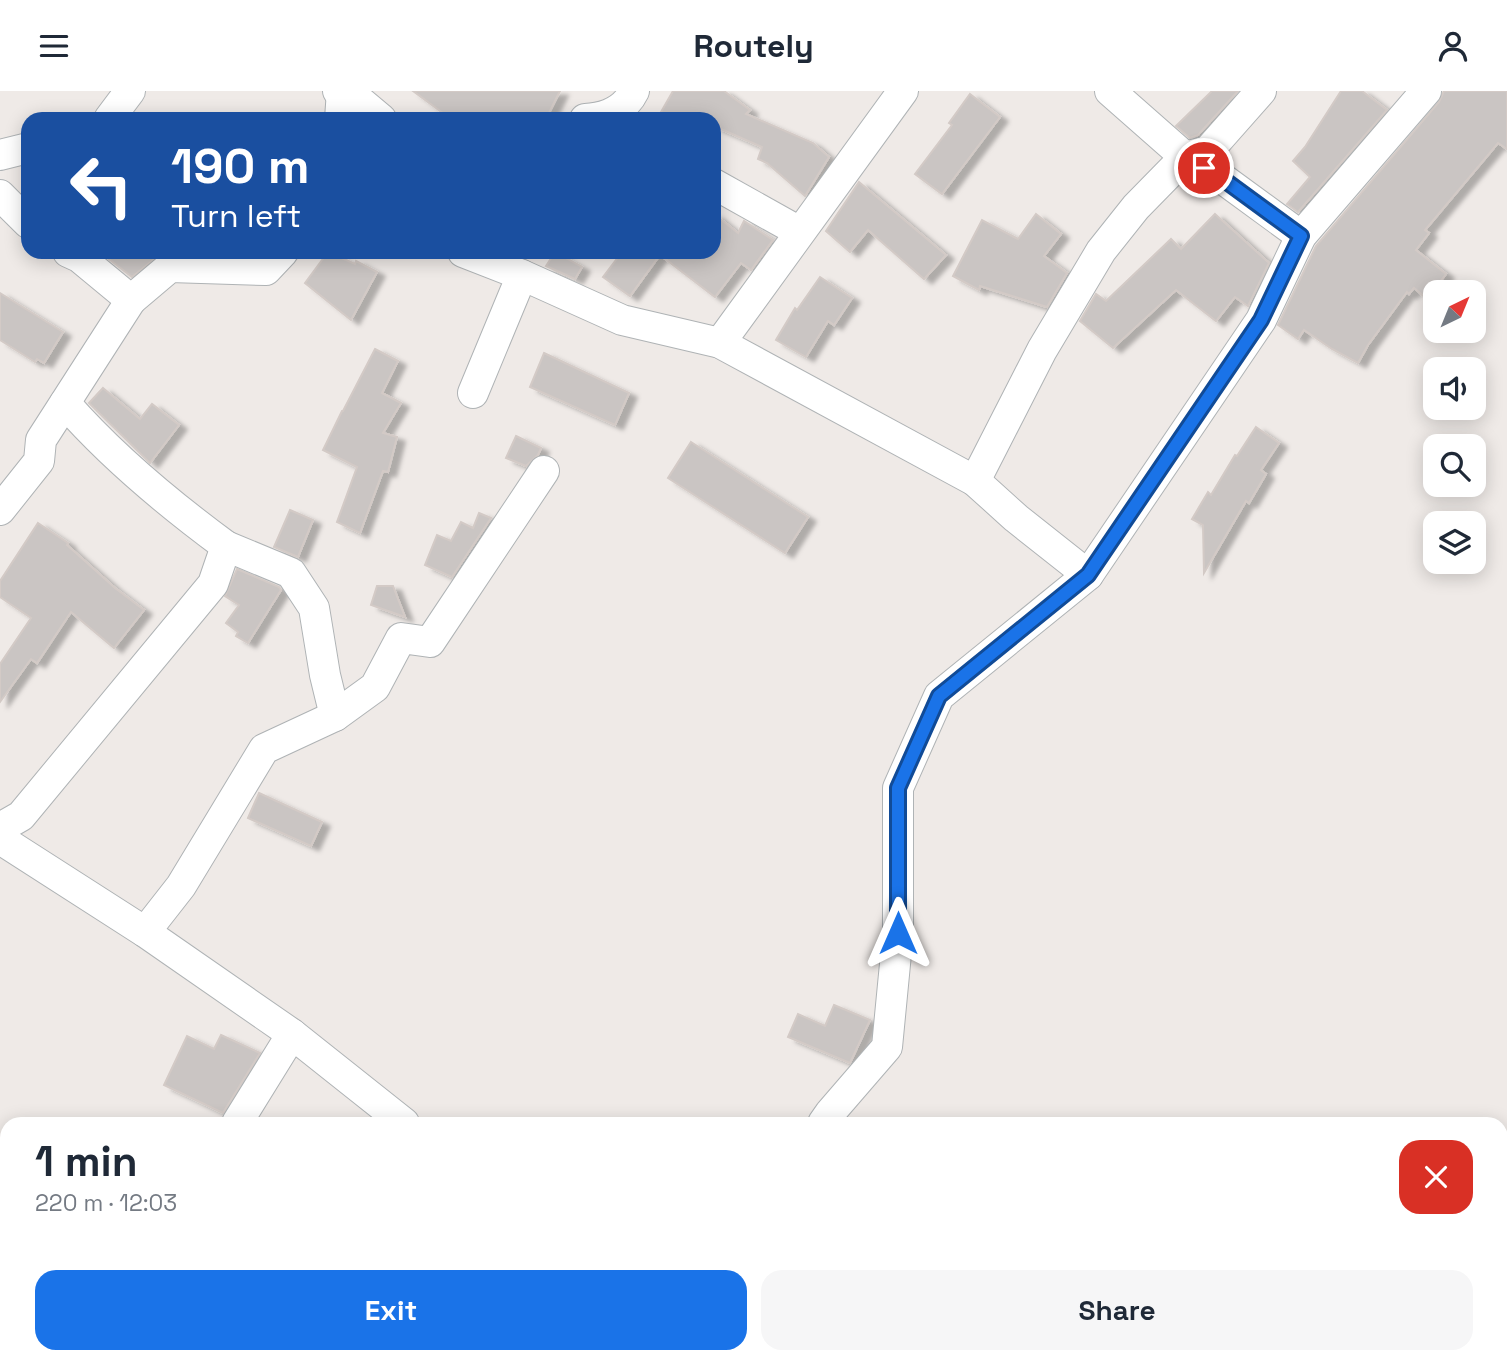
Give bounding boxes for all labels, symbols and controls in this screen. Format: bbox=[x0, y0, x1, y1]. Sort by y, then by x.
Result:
text: Routely bbox=[693, 26, 814, 66]
icon: menu bbox=[35, 27, 73, 65]
icon: person bbox=[1434, 27, 1472, 65]
text: 190 m bbox=[171, 135, 309, 197]
pin bbox=[1174, 138, 1234, 198]
icon: left bbox=[56, 140, 147, 231]
icon: arrive bbox=[1185, 149, 1223, 187]
text: Turn left bbox=[171, 196, 301, 236]
north arrow bbox=[1423, 280, 1486, 343]
map controls bbox=[1423, 280, 1486, 574]
button: sound bbox=[1423, 357, 1486, 420]
button: search bbox=[1423, 434, 1486, 497]
button: layers bbox=[1423, 511, 1486, 574]
position arrow bbox=[861, 896, 935, 970]
text: 1 min bbox=[35, 1135, 138, 1188]
button: close bbox=[1399, 1140, 1473, 1214]
text: 220 m · 12:03 bbox=[35, 1188, 177, 1218]
button: Exit bbox=[35, 1270, 747, 1350]
button: Share bbox=[761, 1270, 1473, 1350]

